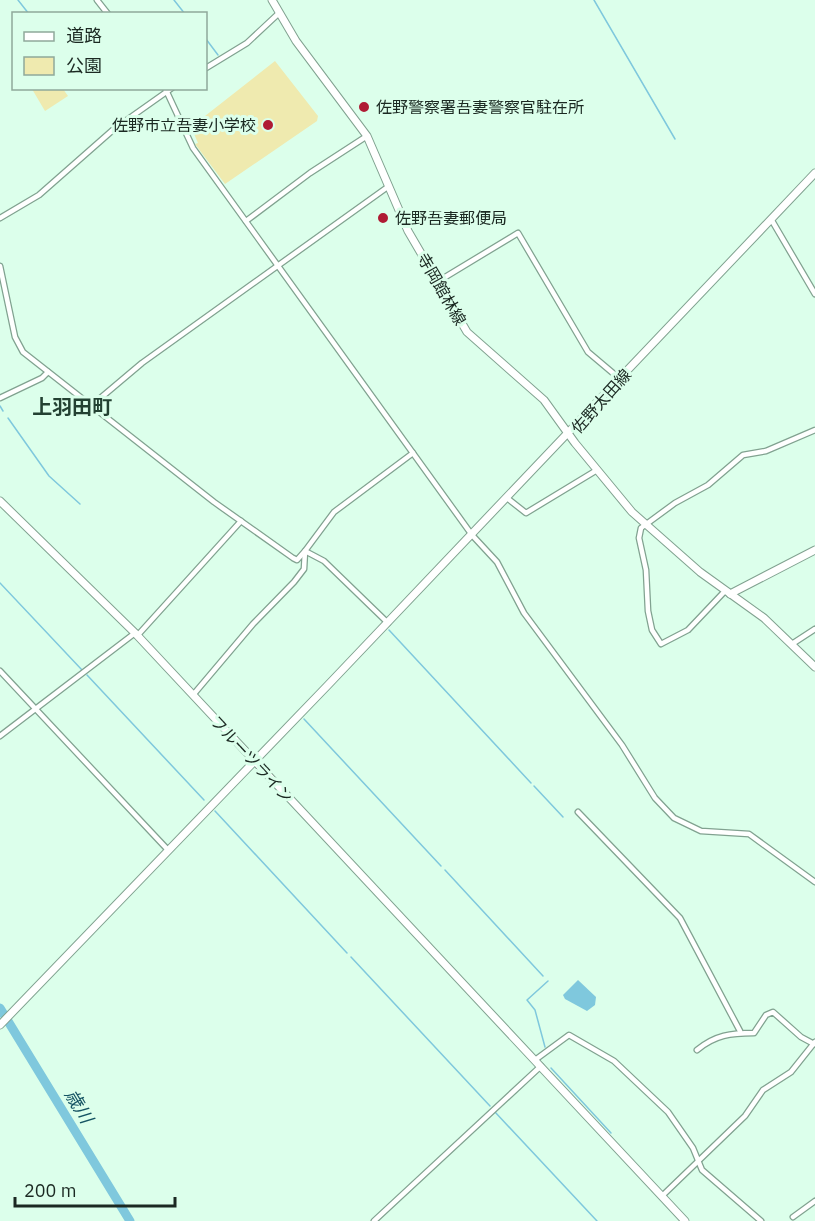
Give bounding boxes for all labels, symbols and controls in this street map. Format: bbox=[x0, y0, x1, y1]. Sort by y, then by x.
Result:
legend bbox=[12, 12, 207, 90]
text: 道路 bbox=[66, 24, 102, 47]
text: 公園 bbox=[66, 54, 102, 77]
place label: 佐野警察署吾妻警察官駐在所 bbox=[376, 97, 584, 117]
marker: 佐野警察署吾妻警察官駐在所 bbox=[357, 100, 371, 114]
place label: 佐野市立吾妻小学校 bbox=[112, 115, 256, 135]
marker: 佐野市立吾妻小学校 bbox=[261, 118, 275, 132]
place label: 佐野吾妻郵便局 bbox=[395, 208, 507, 228]
marker: 佐野吾妻郵便局 bbox=[376, 211, 390, 225]
street label: 寺岡館林線 bbox=[413, 249, 471, 329]
street label: 佐野太田線 bbox=[567, 365, 635, 437]
district label: 上羽田町 bbox=[32, 393, 112, 420]
street label: フルーツライン bbox=[207, 711, 297, 807]
water label: 歳川 bbox=[60, 1085, 99, 1129]
scale bar bbox=[15, 1170, 176, 1208]
text: 200 m bbox=[24, 1179, 76, 1202]

